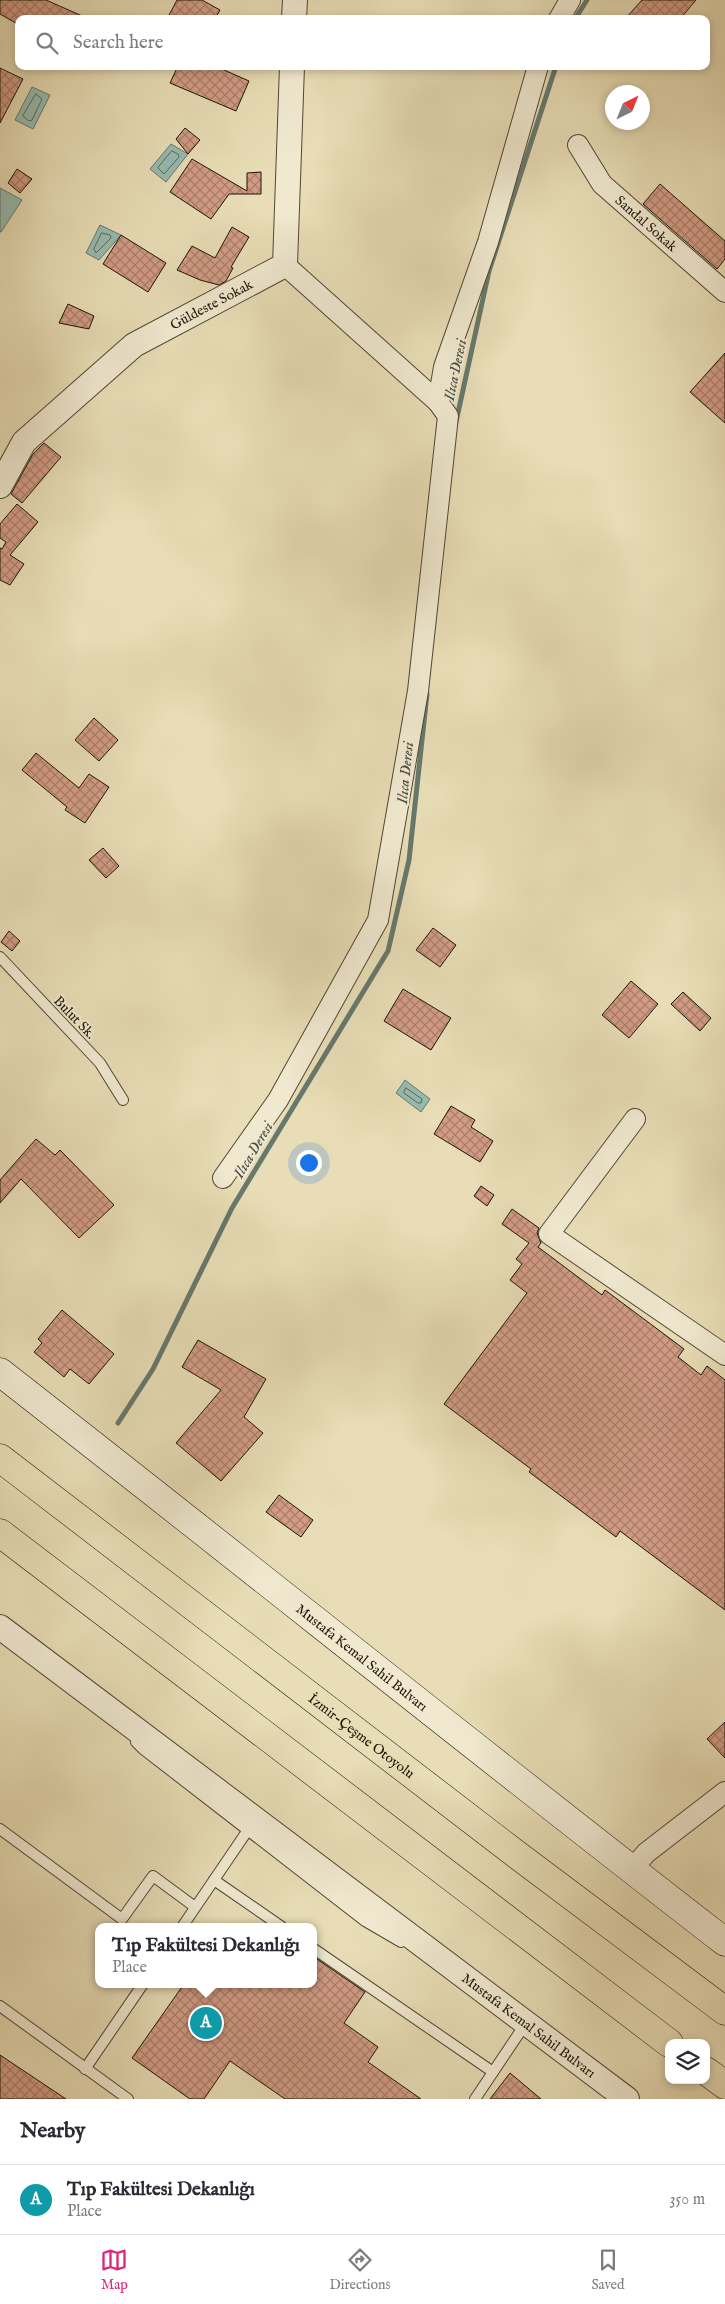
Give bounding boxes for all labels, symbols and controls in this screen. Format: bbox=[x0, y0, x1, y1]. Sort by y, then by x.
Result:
search box bbox=[15, 15, 710, 70]
icon: search bbox=[33, 29, 61, 57]
text: Search here bbox=[73, 31, 164, 55]
north arrow bbox=[605, 85, 650, 130]
street label: Sandal Sokak bbox=[611, 192, 681, 256]
street label: Güldeste Sokak bbox=[167, 276, 256, 334]
water label: Ilıca Deresi bbox=[440, 336, 472, 404]
water label: Ilıca Deresi bbox=[393, 739, 418, 806]
street label: Bulut Sk. bbox=[49, 992, 99, 1043]
water label: Ilıca Deresi bbox=[229, 1117, 278, 1183]
your location bbox=[296, 1150, 322, 1176]
street label: Mustafa Kemal Sahil Bulvarı bbox=[292, 1600, 431, 1716]
street label: İzmir-Çeşme Otoyolu bbox=[304, 1690, 418, 1783]
popup bbox=[95, 1923, 317, 1988]
text: Tıp Fakültesi Dekanlığı bbox=[112, 1934, 300, 1958]
text: Place bbox=[112, 1958, 147, 1978]
street label: Mustafa Kemal Sahil Bulvarı bbox=[458, 1970, 599, 2082]
pin: A bbox=[190, 2004, 222, 2042]
map controls bbox=[665, 2039, 710, 2084]
button: layers bbox=[665, 2039, 710, 2084]
text: Nearby bbox=[20, 2118, 85, 2145]
text: Tıp Fakültesi Dekanlığı bbox=[67, 2178, 255, 2202]
text: A bbox=[31, 2190, 41, 2210]
text: 350 m bbox=[670, 2190, 705, 2210]
text: Place bbox=[67, 2202, 102, 2222]
tab: Map bbox=[100, 2246, 128, 2294]
tab: Directions bbox=[329, 2246, 390, 2294]
tab: Saved bbox=[591, 2246, 624, 2294]

